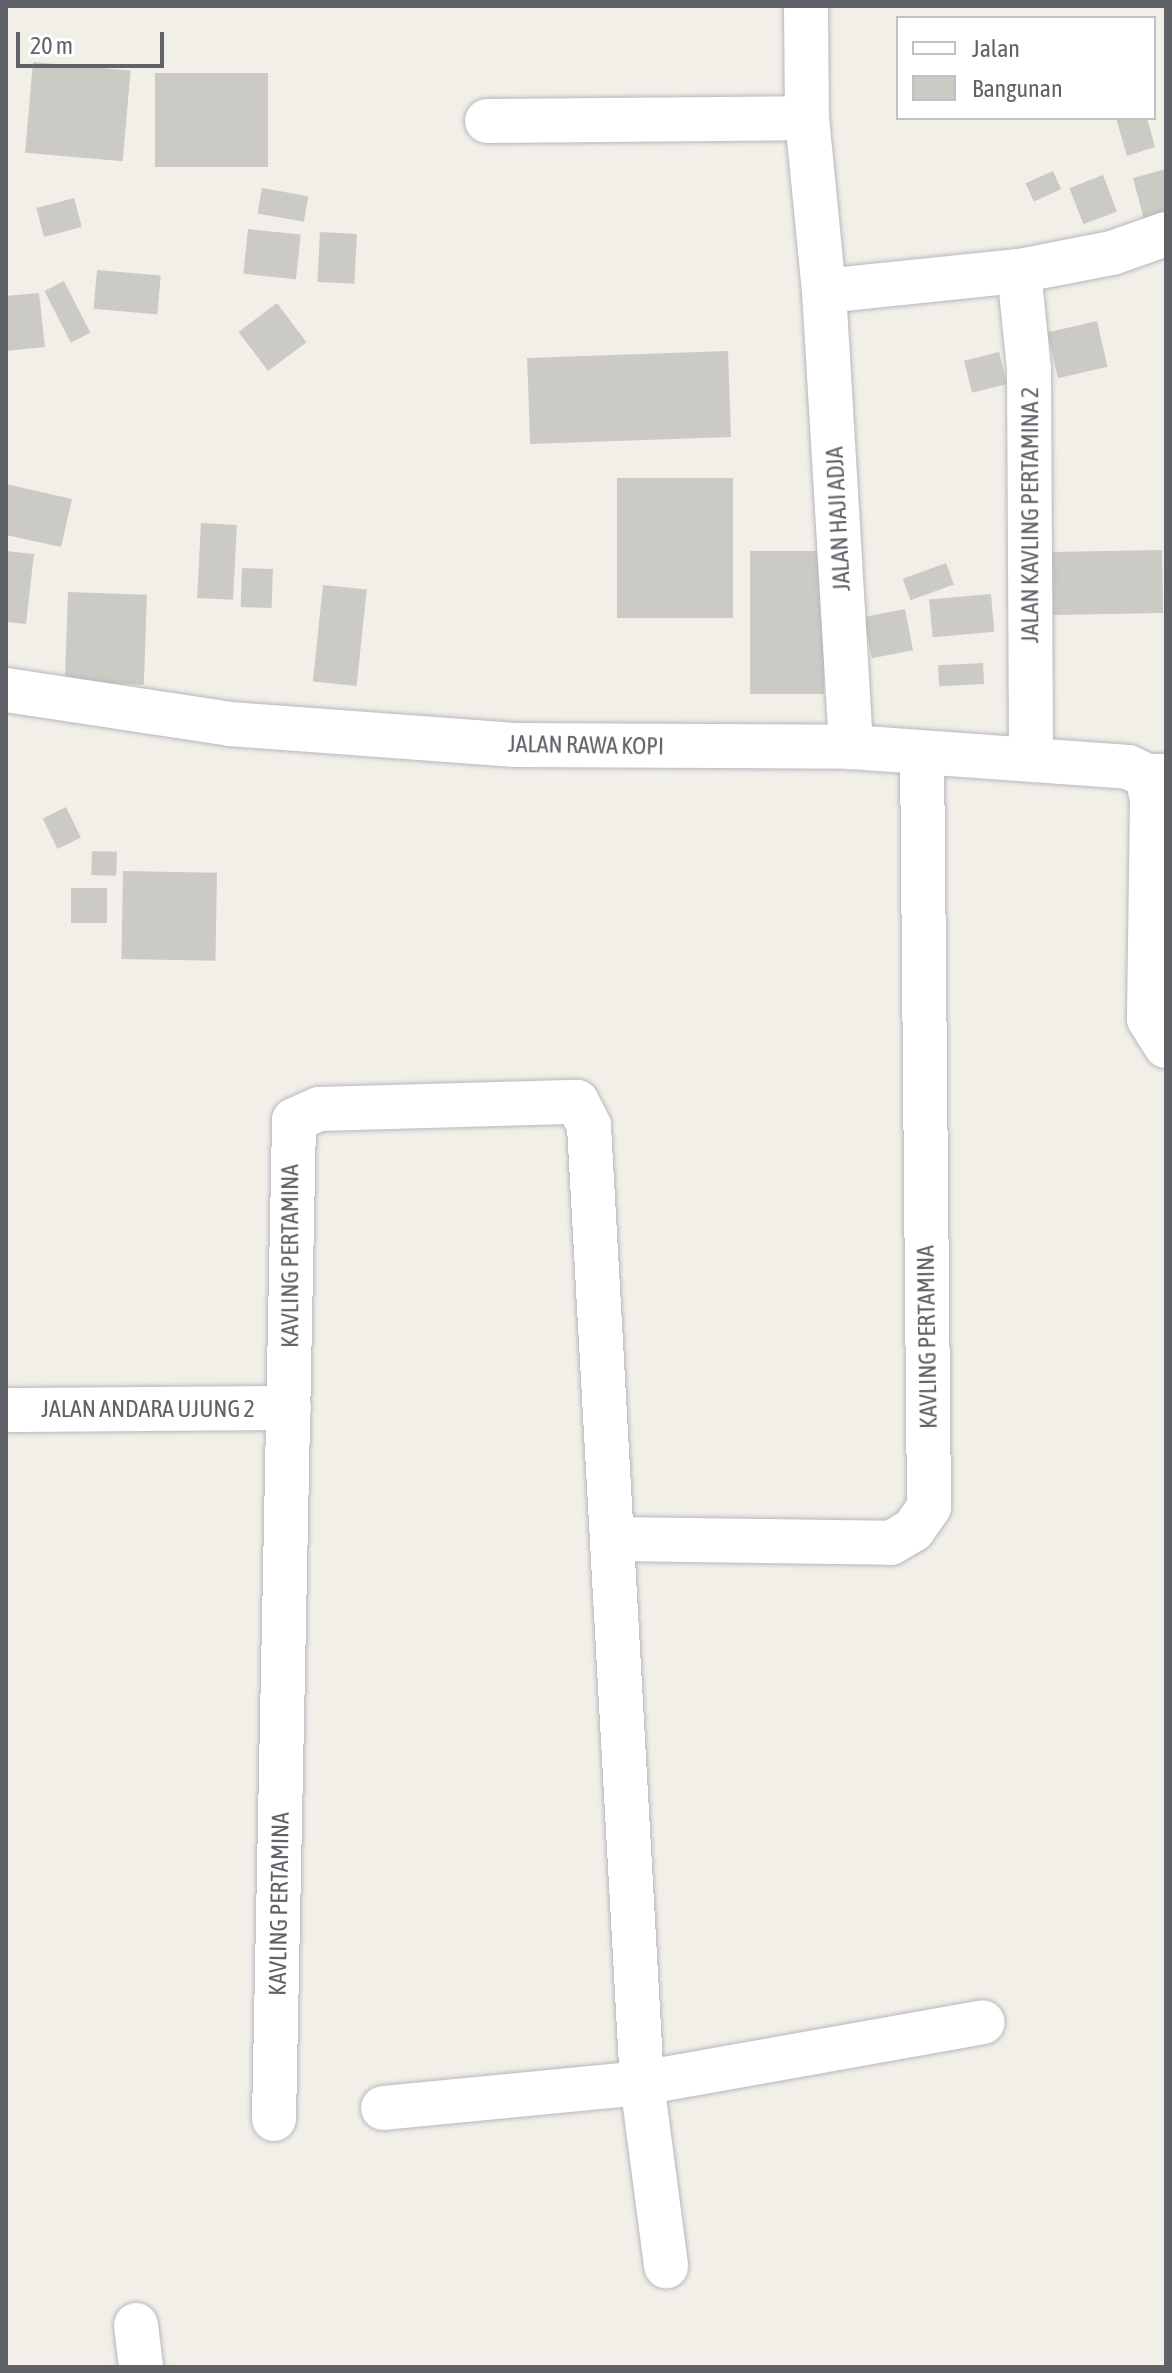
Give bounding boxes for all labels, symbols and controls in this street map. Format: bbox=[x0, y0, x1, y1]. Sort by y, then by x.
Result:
scale bar bbox=[20, 16, 168, 66]
legend bbox=[896, 16, 1156, 120]
text: 20 m bbox=[30, 32, 73, 59]
text: Jalan bbox=[972, 35, 1020, 62]
text: Bangunan bbox=[972, 75, 1063, 102]
street label: JALAN KAVLING PERTAMINA 2 bbox=[1016, 387, 1044, 643]
street label: JALAN HAJI ADJA bbox=[820, 446, 856, 592]
street label: JALAN RAWA KOPI bbox=[508, 729, 664, 761]
street label: KAVLING PERTAMINA bbox=[276, 1164, 304, 1348]
street label: KAVLING PERTAMINA bbox=[911, 1245, 943, 1429]
street label: JALAN ANDARA UJUNG 2 bbox=[41, 1395, 255, 1423]
street label: KAVLING PERTAMINA bbox=[263, 1812, 295, 1996]

